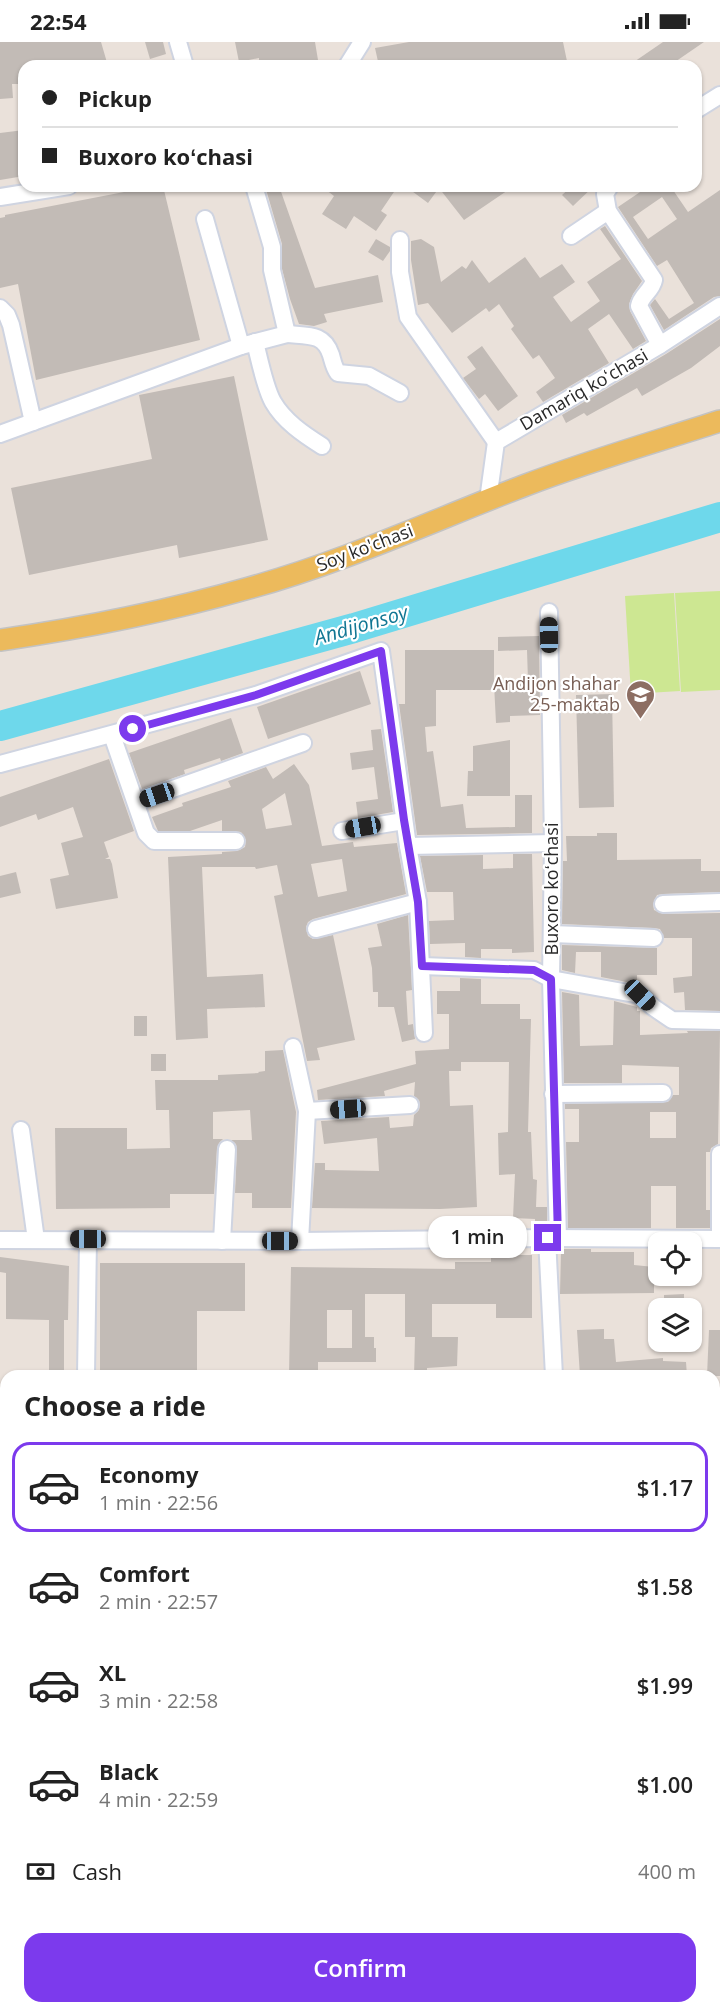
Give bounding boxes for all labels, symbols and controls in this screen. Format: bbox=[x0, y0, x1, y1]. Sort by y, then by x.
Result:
text: 22:54 bbox=[30, 6, 87, 36]
text: Pickup bbox=[78, 83, 152, 113]
text: Buxoro koʻchasi bbox=[78, 141, 253, 171]
street label: Damariq koʻchasi bbox=[515, 343, 652, 436]
street label: Soy ko'chasi bbox=[313, 518, 416, 576]
water label: Andijonsoy bbox=[309, 598, 413, 651]
car bbox=[540, 617, 558, 653]
place label: Andijon shahar 25-maktab bbox=[493, 671, 621, 716]
school or university icon: Andijon shahar 25-maktab bbox=[625, 678, 657, 720]
route start bbox=[119, 715, 146, 742]
car bbox=[137, 781, 177, 809]
car bbox=[344, 815, 382, 839]
street label: Buxoro koʻchasi bbox=[539, 823, 563, 955]
car bbox=[621, 976, 659, 1014]
car bbox=[329, 1099, 367, 1119]
callout: 1 min bbox=[428, 1217, 527, 1259]
text: 1 min bbox=[451, 1223, 505, 1250]
route end bbox=[534, 1224, 561, 1251]
car bbox=[70, 1230, 106, 1248]
car bbox=[262, 1232, 298, 1250]
map controls bbox=[648, 1232, 702, 1352]
button: locate bbox=[648, 1232, 702, 1286]
button: layers bbox=[648, 1298, 702, 1352]
text: Choose a ride bbox=[24, 1387, 206, 1424]
text: Economy bbox=[99, 1459, 198, 1489]
icon: car bbox=[27, 1460, 81, 1514]
text: $1.17 bbox=[637, 1472, 693, 1502]
text: 1 min · 22:56 bbox=[99, 1489, 218, 1516]
text: Comfort bbox=[99, 1558, 190, 1588]
icon: car bbox=[27, 1559, 81, 1613]
text: $1.58 bbox=[637, 1571, 693, 1601]
text: 2 min · 22:57 bbox=[99, 1588, 218, 1615]
text: XL bbox=[99, 1657, 126, 1687]
icon: car bbox=[27, 1658, 81, 1712]
text: $1.99 bbox=[637, 1670, 693, 1700]
text: 3 min · 22:58 bbox=[99, 1687, 218, 1714]
text: Black bbox=[99, 1756, 159, 1786]
icon: car bbox=[27, 1757, 81, 1811]
text: $1.00 bbox=[637, 1769, 693, 1799]
text: 4 min · 22:59 bbox=[99, 1786, 218, 1813]
icon: cash bbox=[24, 1855, 57, 1888]
text: Cash bbox=[72, 1856, 122, 1886]
text: 400 m bbox=[638, 1858, 696, 1885]
button: Confirm bbox=[24, 1933, 696, 2002]

